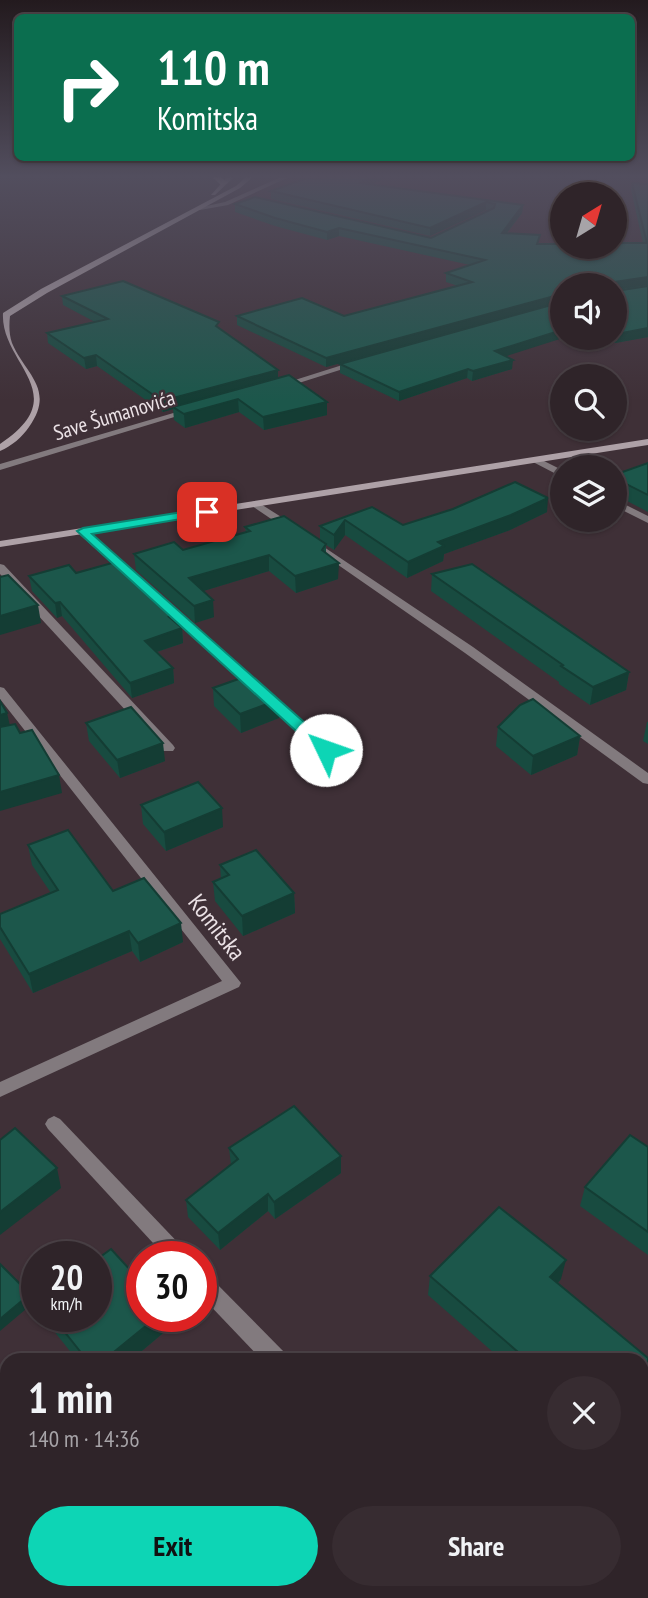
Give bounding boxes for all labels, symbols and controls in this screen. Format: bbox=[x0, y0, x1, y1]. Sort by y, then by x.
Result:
text: 110 m bbox=[157, 35, 270, 99]
icon: right bbox=[42, 42, 133, 133]
text: Komitska bbox=[157, 97, 258, 139]
north arrow bbox=[550, 182, 626, 259]
map controls bbox=[550, 182, 627, 532]
button: sound bbox=[550, 273, 627, 350]
button: search bbox=[550, 364, 627, 441]
street label: Save Šumanovića bbox=[50, 384, 178, 446]
button: layers bbox=[550, 455, 627, 532]
pin bbox=[177, 482, 237, 542]
icon: arrive bbox=[188, 493, 226, 531]
position arrow bbox=[289, 713, 363, 787]
street label: Komitska bbox=[181, 888, 253, 966]
speed limit sign: 30 bbox=[126, 1241, 217, 1332]
text: 20 bbox=[50, 1254, 83, 1300]
text: km/h bbox=[51, 1292, 82, 1315]
text: 1 min bbox=[28, 1370, 113, 1425]
button: close bbox=[547, 1376, 621, 1450]
text: 140 m · 14:36 bbox=[28, 1424, 140, 1453]
button: Exit bbox=[28, 1506, 318, 1586]
button: Share bbox=[332, 1506, 621, 1586]

